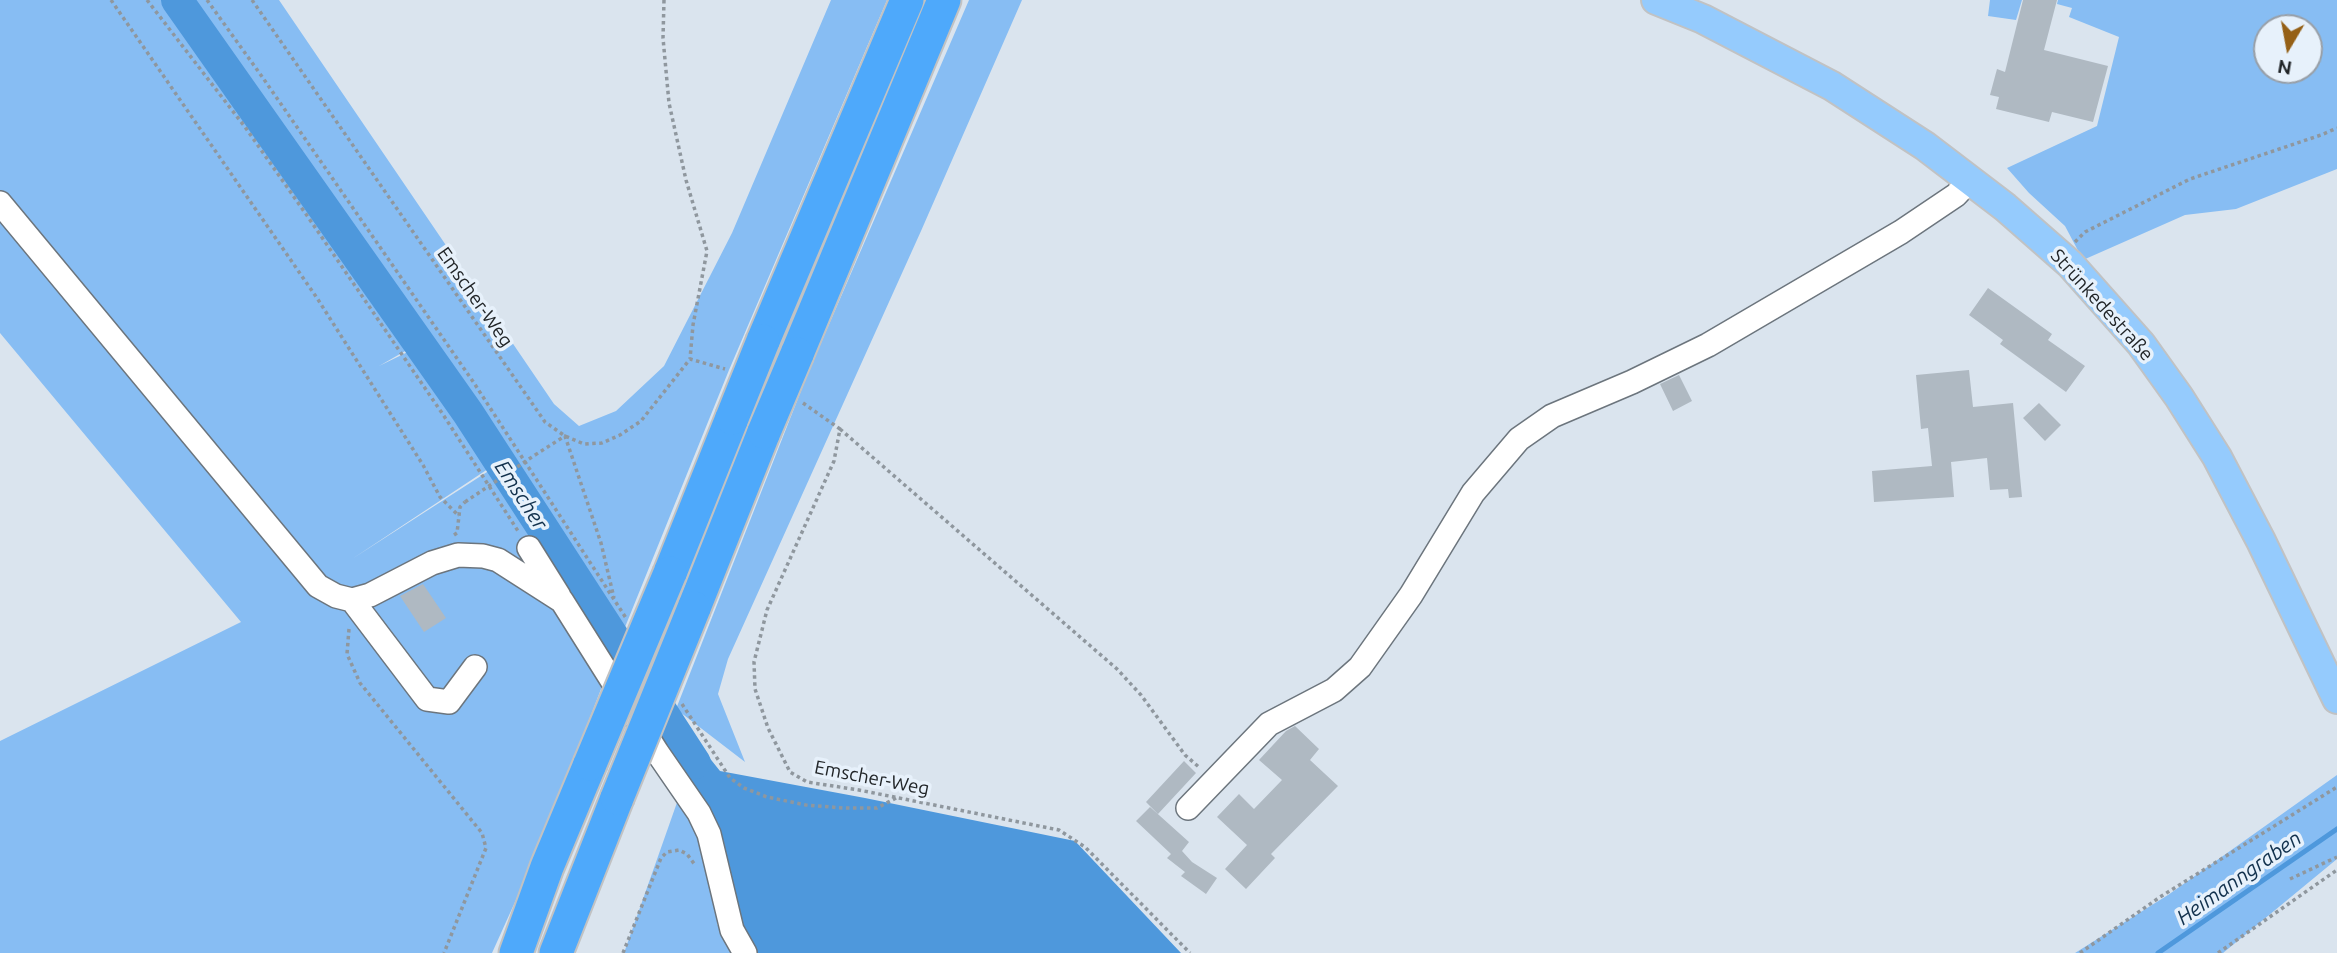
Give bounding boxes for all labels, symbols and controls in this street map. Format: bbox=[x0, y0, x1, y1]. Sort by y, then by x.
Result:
north arrow bbox=[2253, 14, 2323, 84]
text: N bbox=[2276, 56, 2294, 80]
street label: Emscher-Weg bbox=[432, 243, 518, 351]
street label: Strünkedestraße bbox=[2046, 245, 2158, 365]
water label: Emscher bbox=[489, 456, 553, 534]
street label: Emscher-Weg bbox=[813, 756, 931, 800]
water label: Heimanngraben bbox=[2172, 826, 2306, 930]

